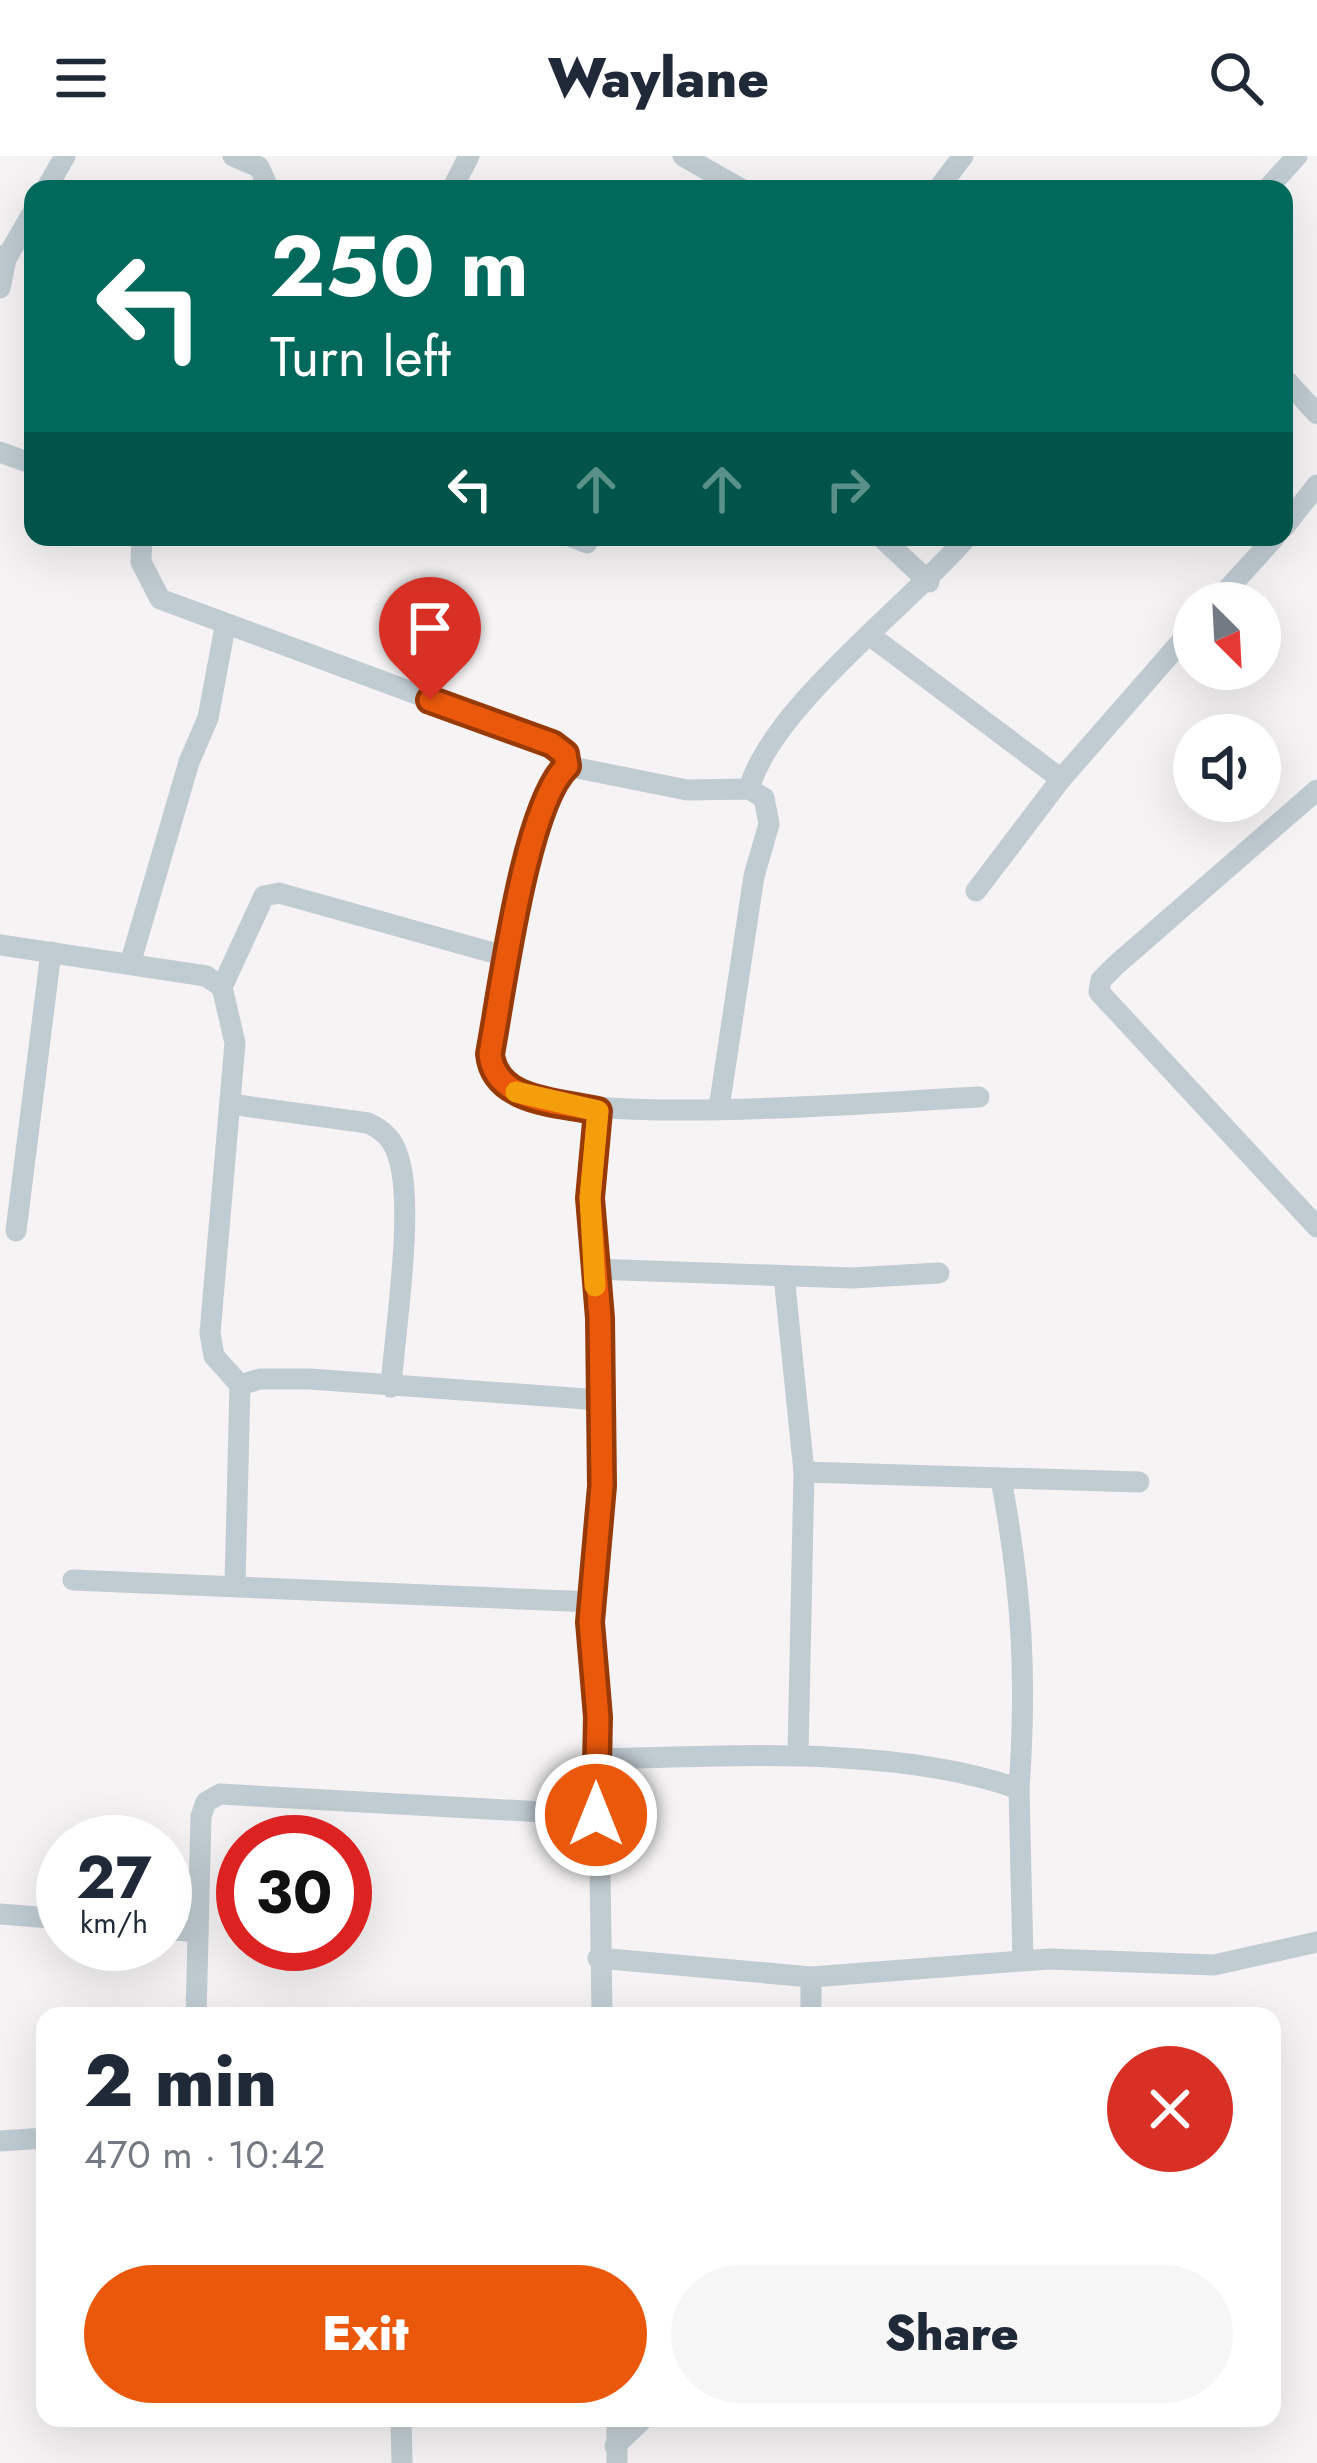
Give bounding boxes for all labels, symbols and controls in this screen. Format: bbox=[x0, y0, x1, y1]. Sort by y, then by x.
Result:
text: Waylane bbox=[548, 39, 769, 117]
icon: menu bbox=[48, 45, 114, 111]
icon: search bbox=[1203, 45, 1269, 111]
text: 250 m bbox=[270, 206, 529, 328]
icon: left bbox=[72, 228, 228, 384]
text: Turn left bbox=[270, 318, 451, 396]
icon: left bbox=[437, 456, 503, 522]
icon: ahead bbox=[563, 456, 629, 522]
icon: ahead bbox=[689, 456, 755, 522]
icon: right bbox=[815, 456, 881, 522]
pin bbox=[379, 577, 481, 700]
north arrow bbox=[1173, 582, 1281, 690]
map controls bbox=[1173, 582, 1281, 822]
icon: arrive bbox=[397, 595, 463, 661]
button: sound bbox=[1173, 714, 1281, 822]
position arrow bbox=[533, 1752, 659, 1878]
speed limit sign: 30 bbox=[216, 1815, 372, 1971]
text: 27 bbox=[76, 1834, 152, 1921]
text: km/h bbox=[80, 1901, 148, 1944]
text: 2 min bbox=[84, 2029, 277, 2133]
button: close bbox=[1107, 2046, 1233, 2172]
text: 470 m · 10:42 bbox=[84, 2126, 325, 2183]
button: Exit bbox=[84, 2265, 647, 2403]
button: Share bbox=[671, 2265, 1233, 2403]

